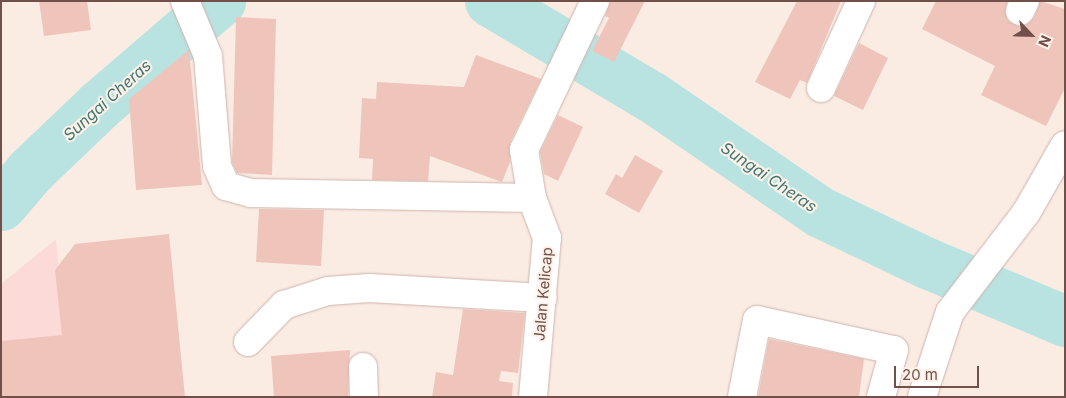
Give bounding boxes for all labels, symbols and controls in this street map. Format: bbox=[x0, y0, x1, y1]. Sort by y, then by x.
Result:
north arrow bbox=[1006, 10, 1056, 60]
text: N bbox=[1035, 33, 1055, 50]
water label: Sungai Cheras bbox=[59, 56, 155, 144]
water label: Sungai Cheras bbox=[717, 138, 821, 216]
street label: Jalan Kelicap bbox=[530, 246, 556, 342]
scale bar bbox=[896, 356, 981, 388]
text: 20 m bbox=[902, 365, 938, 384]

